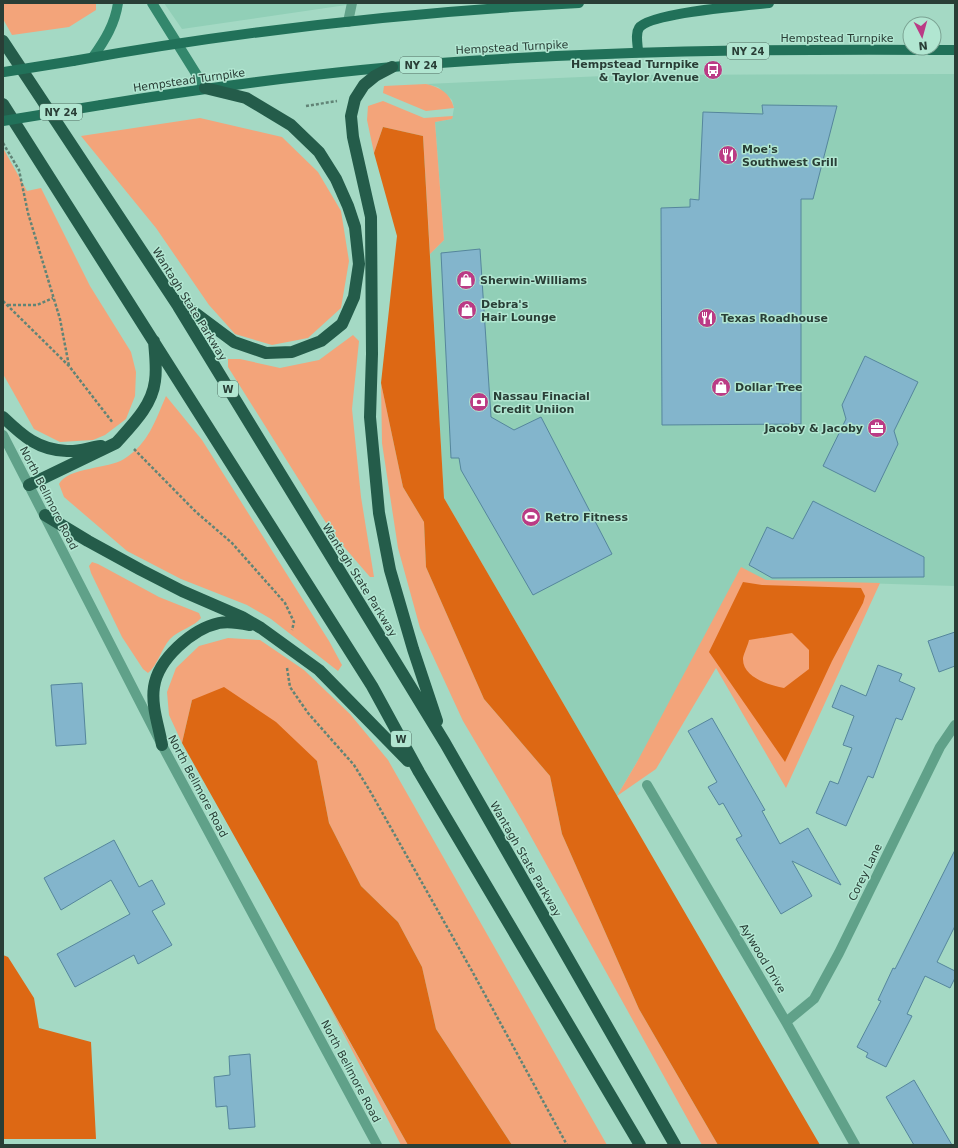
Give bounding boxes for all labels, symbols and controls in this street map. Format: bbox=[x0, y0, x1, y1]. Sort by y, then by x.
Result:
north arrow bbox=[902, 16, 942, 56]
street label: Hempstead Turnpike bbox=[781, 32, 894, 45]
street label: Hempstead Turnpike bbox=[455, 38, 569, 57]
text: N bbox=[918, 39, 928, 52]
road number: NY 24 bbox=[727, 43, 769, 59]
road number: NY 24 bbox=[400, 57, 442, 73]
place label: Hempstead Turnpike & Taylor Avenue bbox=[571, 58, 699, 84]
bus stop icon: Hempstead Turnpike & Taylor Avenue bbox=[702, 59, 724, 81]
street label: Hempstead Turnpike bbox=[132, 66, 246, 95]
road number: NY 24 bbox=[40, 104, 82, 120]
place label: Moe's Southwest Grill bbox=[742, 143, 837, 169]
restaurant icon: Moe's Southwest Grill bbox=[717, 144, 739, 166]
street label: Wantagh State Parkway bbox=[149, 245, 230, 364]
shop icon: Sherwin-Williams bbox=[455, 269, 477, 291]
place label: Sherwin-Williams bbox=[480, 274, 588, 287]
place label: Debra's Hair Lounge bbox=[481, 298, 556, 324]
shop icon: Debra's Hair Lounge bbox=[456, 299, 478, 321]
restaurant icon: Texas Roadhouse bbox=[696, 307, 718, 329]
place label: Texas Roadhouse bbox=[721, 312, 828, 325]
shop icon: Dollar Tree bbox=[710, 376, 732, 398]
road number: W bbox=[218, 381, 238, 397]
place label: Dollar Tree bbox=[735, 381, 803, 394]
place label: Nassau Finacial Credit Uniion bbox=[493, 390, 590, 416]
bank icon: Nassau Finacial Credit Uniion bbox=[468, 391, 490, 413]
office icon: Jacoby & Jacoby bbox=[866, 417, 888, 439]
place label: Jacoby & Jacoby bbox=[763, 422, 863, 435]
street label: North Bellmore Road bbox=[17, 444, 80, 552]
sports icon: Retro Fitness bbox=[520, 506, 542, 528]
place label: Retro Fitness bbox=[545, 511, 628, 524]
street label: Wantagh State Parkway bbox=[319, 521, 400, 640]
road number: W bbox=[391, 731, 411, 747]
street label: North Bellmore Road bbox=[165, 733, 230, 840]
street label: Wantagh State Parkway bbox=[487, 799, 564, 920]
street label: Corey Lane bbox=[846, 841, 885, 903]
street label: Aylwood Drive bbox=[737, 921, 789, 995]
street label: North Bellmore Road bbox=[318, 1018, 383, 1125]

